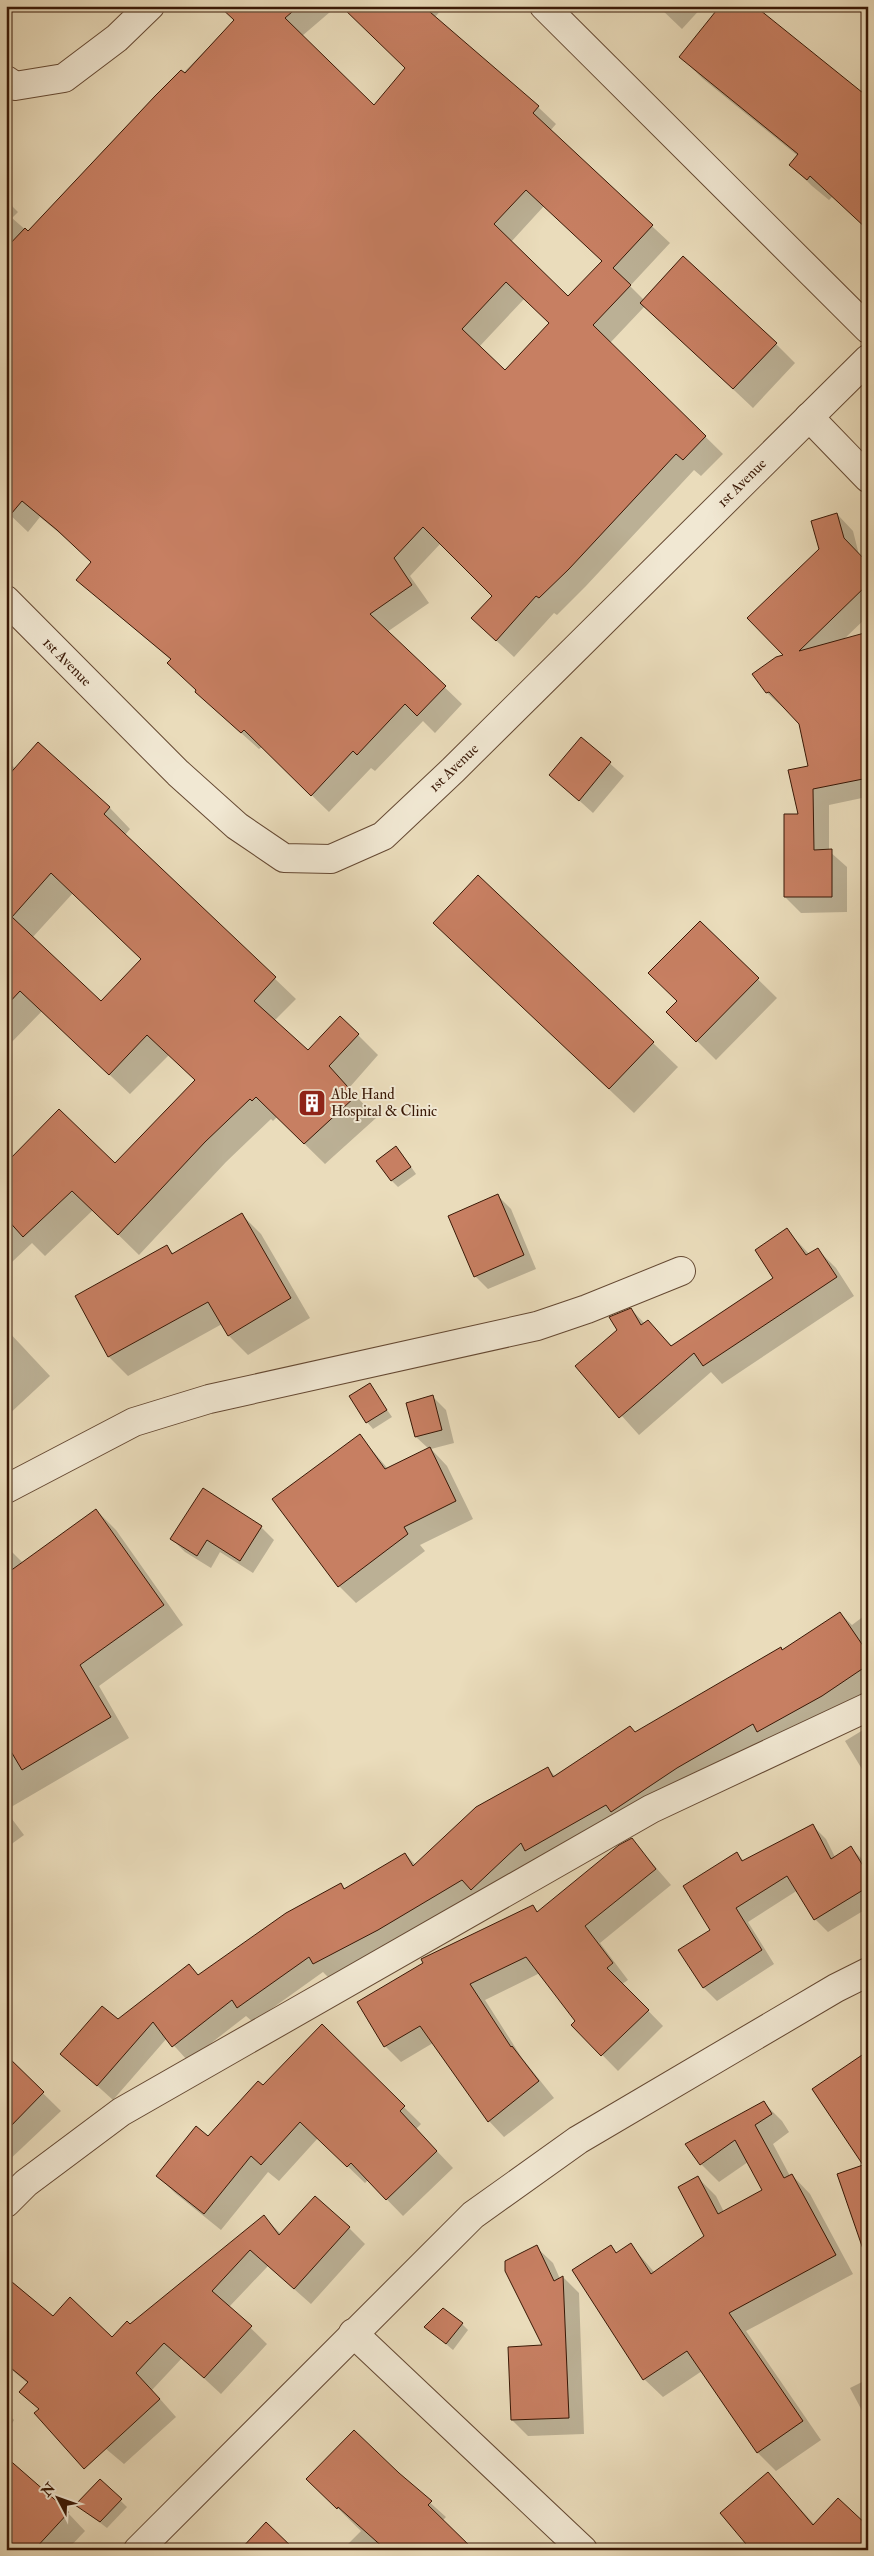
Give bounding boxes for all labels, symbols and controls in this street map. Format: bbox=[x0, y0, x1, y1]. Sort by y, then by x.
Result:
street label: 1st Avenue bbox=[713, 454, 771, 512]
street label: 1st Avenue bbox=[38, 633, 96, 691]
street label: 1st Avenue bbox=[425, 740, 483, 796]
place label: Able Hand Hospital & Clinic bbox=[330, 1085, 437, 1122]
building icon: Able Hand Hospital & Clinic bbox=[297, 1088, 327, 1118]
north arrow bbox=[32, 2474, 82, 2524]
text: N bbox=[37, 2479, 59, 2501]

